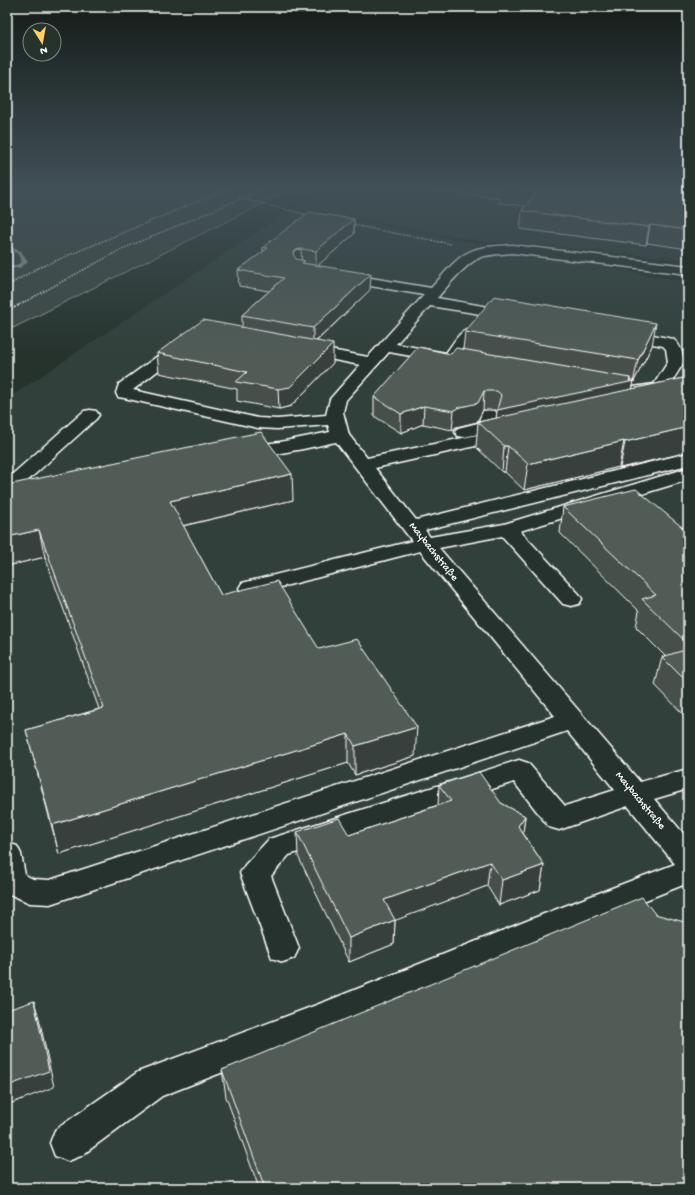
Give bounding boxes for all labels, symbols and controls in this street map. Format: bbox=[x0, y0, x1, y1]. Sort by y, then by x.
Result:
north arrow bbox=[22, 22, 62, 62]
text: N bbox=[39, 43, 48, 56]
street label: Maybachstraße bbox=[406, 520, 460, 584]
street label: Maybachstraße bbox=[612, 770, 668, 833]

